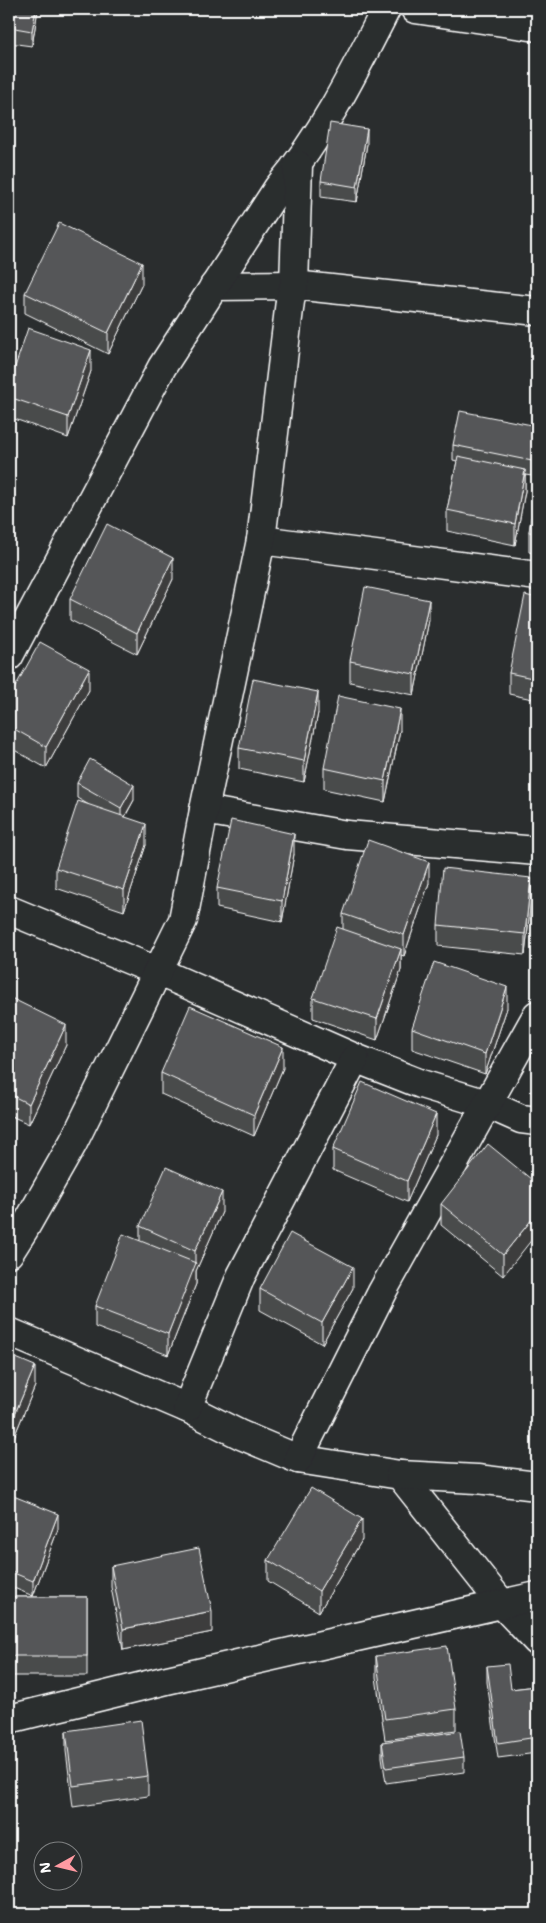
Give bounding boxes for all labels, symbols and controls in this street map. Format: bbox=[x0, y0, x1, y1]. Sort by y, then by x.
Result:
north arrow bbox=[32, 1840, 82, 1890]
text: N bbox=[35, 1861, 55, 1875]

